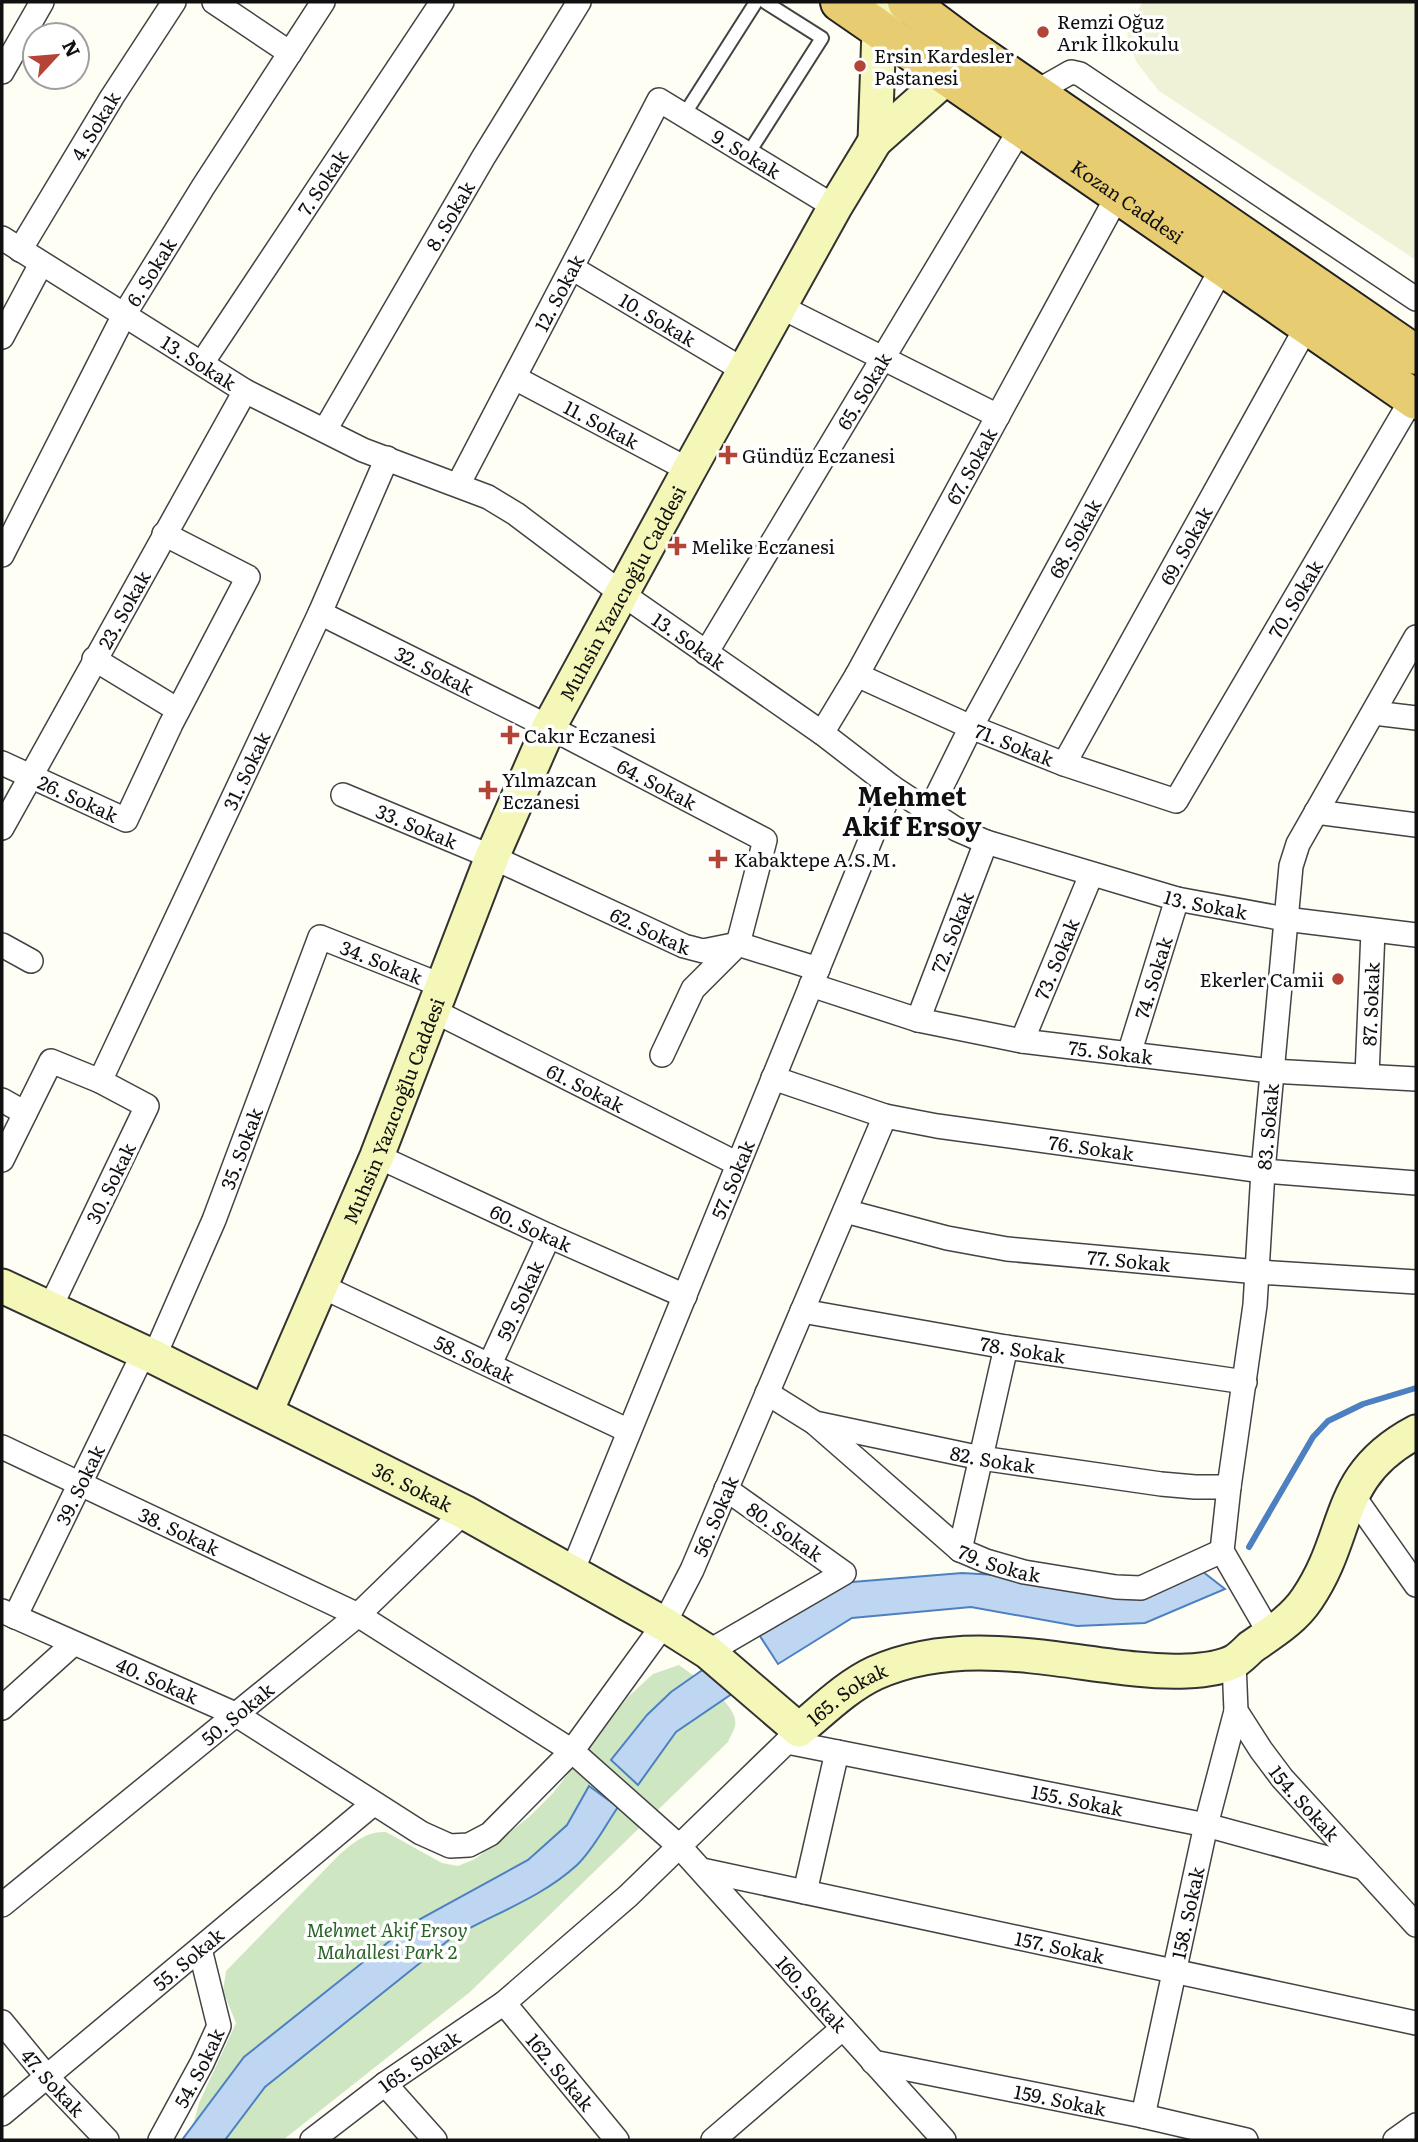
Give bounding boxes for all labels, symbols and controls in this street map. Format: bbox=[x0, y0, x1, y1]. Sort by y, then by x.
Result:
place label: Remzi Oğuz Arık İlkokulu bbox=[1057, 7, 1179, 57]
north arrow bbox=[21, 21, 91, 91]
marker: Remzi Oğuz Arık İlkokulu bbox=[1035, 24, 1051, 40]
text: N bbox=[56, 35, 88, 61]
place label: Ersin Kardesler Pastanesi bbox=[874, 41, 1014, 91]
marker: Ersin Kardesler Pastanesi bbox=[852, 58, 868, 74]
street label: 4. Sokak bbox=[63, 85, 127, 166]
street label: 9. Sokak bbox=[707, 122, 787, 185]
street label: 7. Sokak bbox=[290, 144, 354, 221]
street label: Kozan Caddesi bbox=[1066, 152, 1190, 250]
street label: 8. Sokak bbox=[418, 175, 481, 256]
street label: 6. Sokak bbox=[119, 232, 183, 311]
street label: 12. Sokak bbox=[527, 249, 590, 336]
street label: 10. Sokak bbox=[614, 286, 702, 353]
street label: 13. Sokak bbox=[156, 328, 242, 397]
street label: 65. Sokak bbox=[829, 346, 898, 435]
street label: 11. Sokak bbox=[559, 392, 644, 455]
street label: 67. Sokak bbox=[939, 422, 1003, 509]
place label: Gündüz Eczanesi bbox=[742, 441, 895, 469]
marker: Gündüz Eczanesi bbox=[720, 447, 736, 463]
street label: Muhsin Yazıcıoğlu Caddesi bbox=[552, 480, 692, 706]
street label: 68. Sokak bbox=[1041, 493, 1107, 583]
street label: 69. Sokak bbox=[1152, 501, 1219, 590]
place label: Melike Eczanesi bbox=[691, 532, 835, 560]
marker: Melike Eczanesi bbox=[669, 538, 685, 554]
street label: 70. Sokak bbox=[1261, 554, 1329, 643]
street label: 23. Sokak bbox=[90, 565, 157, 654]
street label: 13. Sokak bbox=[647, 605, 732, 676]
street label: 32. Sokak bbox=[390, 639, 479, 702]
street label: 71. Sokak bbox=[971, 716, 1059, 773]
place label: Cakır Eczanesi bbox=[524, 721, 656, 749]
street label: 31. Sokak bbox=[215, 726, 277, 814]
marker: Cakır Eczanesi bbox=[502, 727, 518, 743]
street label: 64. Sokak bbox=[612, 751, 702, 816]
place label: Yılmazcan Eczanesi bbox=[502, 765, 597, 815]
street label: 26. Sokak bbox=[34, 767, 123, 829]
district label: Mehmet Akif Ersoy bbox=[843, 775, 982, 844]
marker: Yılmazcan Eczanesi bbox=[480, 782, 496, 798]
street label: 33. Sokak bbox=[372, 796, 462, 855]
place label: Kabaktepe A.S.M. bbox=[734, 845, 897, 873]
marker: Kabaktepe A.S.M. bbox=[708, 849, 728, 869]
street label: 13. Sokak bbox=[1161, 882, 1250, 926]
street label: 72. Sokak bbox=[923, 887, 980, 977]
street label: 62. Sokak bbox=[606, 900, 694, 961]
street label: 73. Sokak bbox=[1027, 914, 1086, 1004]
street label: 34. Sokak bbox=[336, 933, 427, 991]
street label: 74. Sokak bbox=[1127, 933, 1179, 1022]
street label: 87. Sokak bbox=[1354, 961, 1386, 1047]
place label: Ekerler Camii bbox=[1199, 965, 1324, 993]
marker: Ekerler Camii bbox=[1330, 971, 1346, 987]
street label: Muhsin Yazıcıoğlu Caddesi bbox=[335, 994, 451, 1228]
street label: 75. Sokak bbox=[1067, 1033, 1155, 1071]
street label: 61. Sokak bbox=[542, 1056, 630, 1119]
street label: 83. Sokak bbox=[1249, 1082, 1285, 1171]
street label: 35. Sokak bbox=[213, 1103, 269, 1193]
street label: 76. Sokak bbox=[1047, 1128, 1136, 1167]
street label: 57. Sokak bbox=[703, 1135, 761, 1223]
street label: 30. Sokak bbox=[78, 1137, 142, 1228]
street label: 60. Sokak bbox=[486, 1197, 577, 1259]
street label: 77. Sokak bbox=[1086, 1242, 1172, 1278]
street label: 59. Sokak bbox=[489, 1255, 550, 1345]
street label: 58. Sokak bbox=[430, 1327, 520, 1390]
street label: 78. Sokak bbox=[978, 1329, 1068, 1370]
street label: 82. Sokak bbox=[948, 1438, 1037, 1480]
street label: 39. Sokak bbox=[48, 1440, 111, 1530]
street label: 36. Sokak bbox=[368, 1455, 458, 1518]
street label: 56. Sokak bbox=[685, 1471, 745, 1561]
street label: 80. Sokak bbox=[741, 1495, 829, 1568]
street label: 38. Sokak bbox=[134, 1500, 225, 1562]
street label: 79. Sokak bbox=[954, 1537, 1043, 1589]
street label: 40. Sokak bbox=[112, 1649, 203, 1710]
street label: 165. Sokak bbox=[800, 1655, 892, 1732]
street label: 50. Sokak bbox=[195, 1675, 280, 1752]
street label: 154. Sokak bbox=[1263, 1759, 1347, 1847]
street label: 155. Sokak bbox=[1029, 1777, 1126, 1822]
street label: 158. Sokak bbox=[1163, 1864, 1211, 1961]
park label: Mehmet Akif Ersoy Mahallesi Park 2 bbox=[306, 1915, 468, 1965]
street label: 55. Sokak bbox=[146, 1921, 230, 1997]
street label: 157. Sokak bbox=[1013, 1923, 1108, 1970]
street label: 160. Sokak bbox=[770, 1949, 854, 2038]
street label: 54. Sokak bbox=[166, 2023, 230, 2112]
street label: 165. Sokak bbox=[372, 2023, 466, 2099]
street label: 162. Sokak bbox=[520, 2027, 601, 2117]
street label: 47. Sokak bbox=[15, 2042, 92, 2123]
street label: 159. Sokak bbox=[1012, 2077, 1109, 2122]

